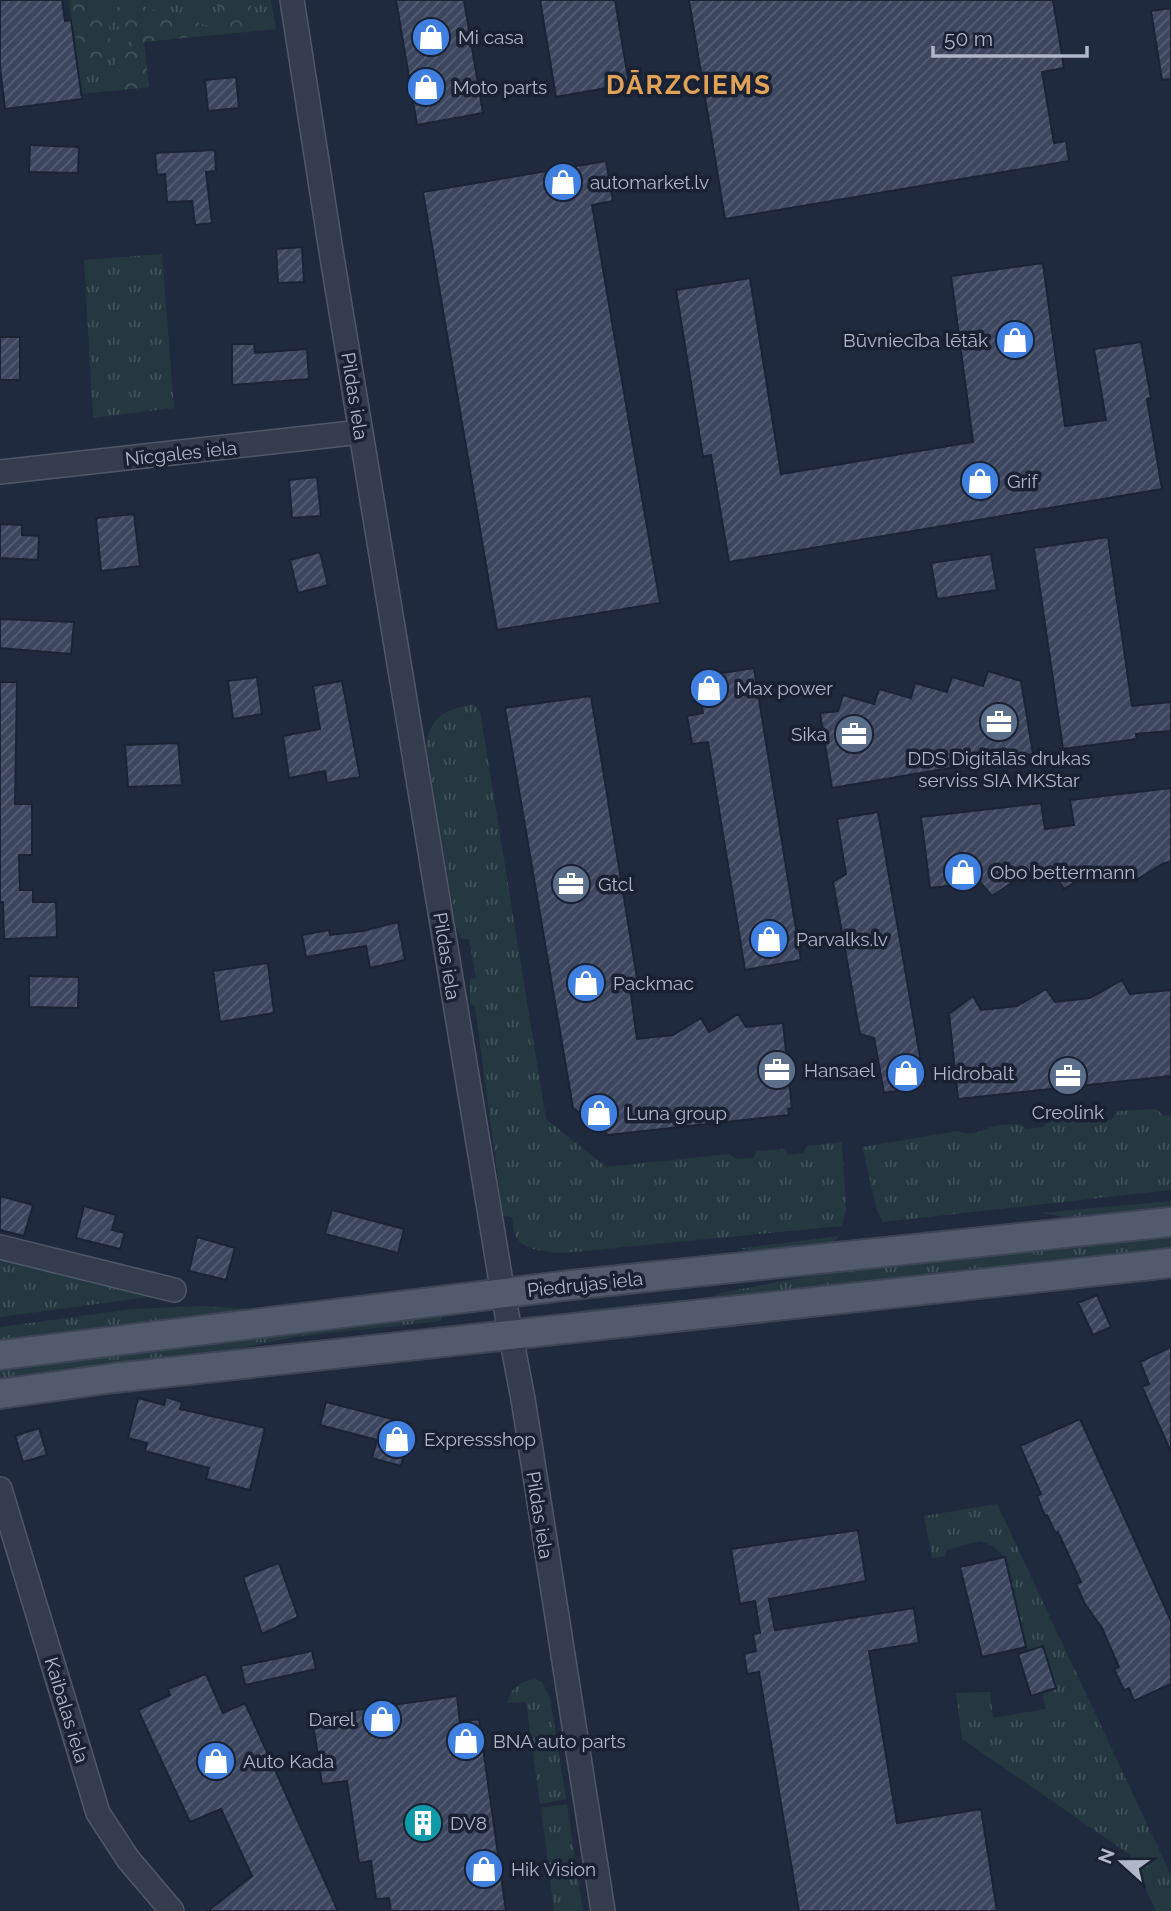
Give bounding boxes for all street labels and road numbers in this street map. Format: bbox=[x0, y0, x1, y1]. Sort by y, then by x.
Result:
street label: Pildas iela bbox=[337, 351, 373, 441]
street label: Nīcgales iela bbox=[124, 436, 238, 470]
street label: Pildas iela bbox=[429, 911, 465, 1001]
street label: Piedrujas iela bbox=[526, 1267, 644, 1301]
street label: Pildas iela bbox=[522, 1470, 558, 1560]
street label: Kaibalas iela bbox=[41, 1655, 93, 1765]

